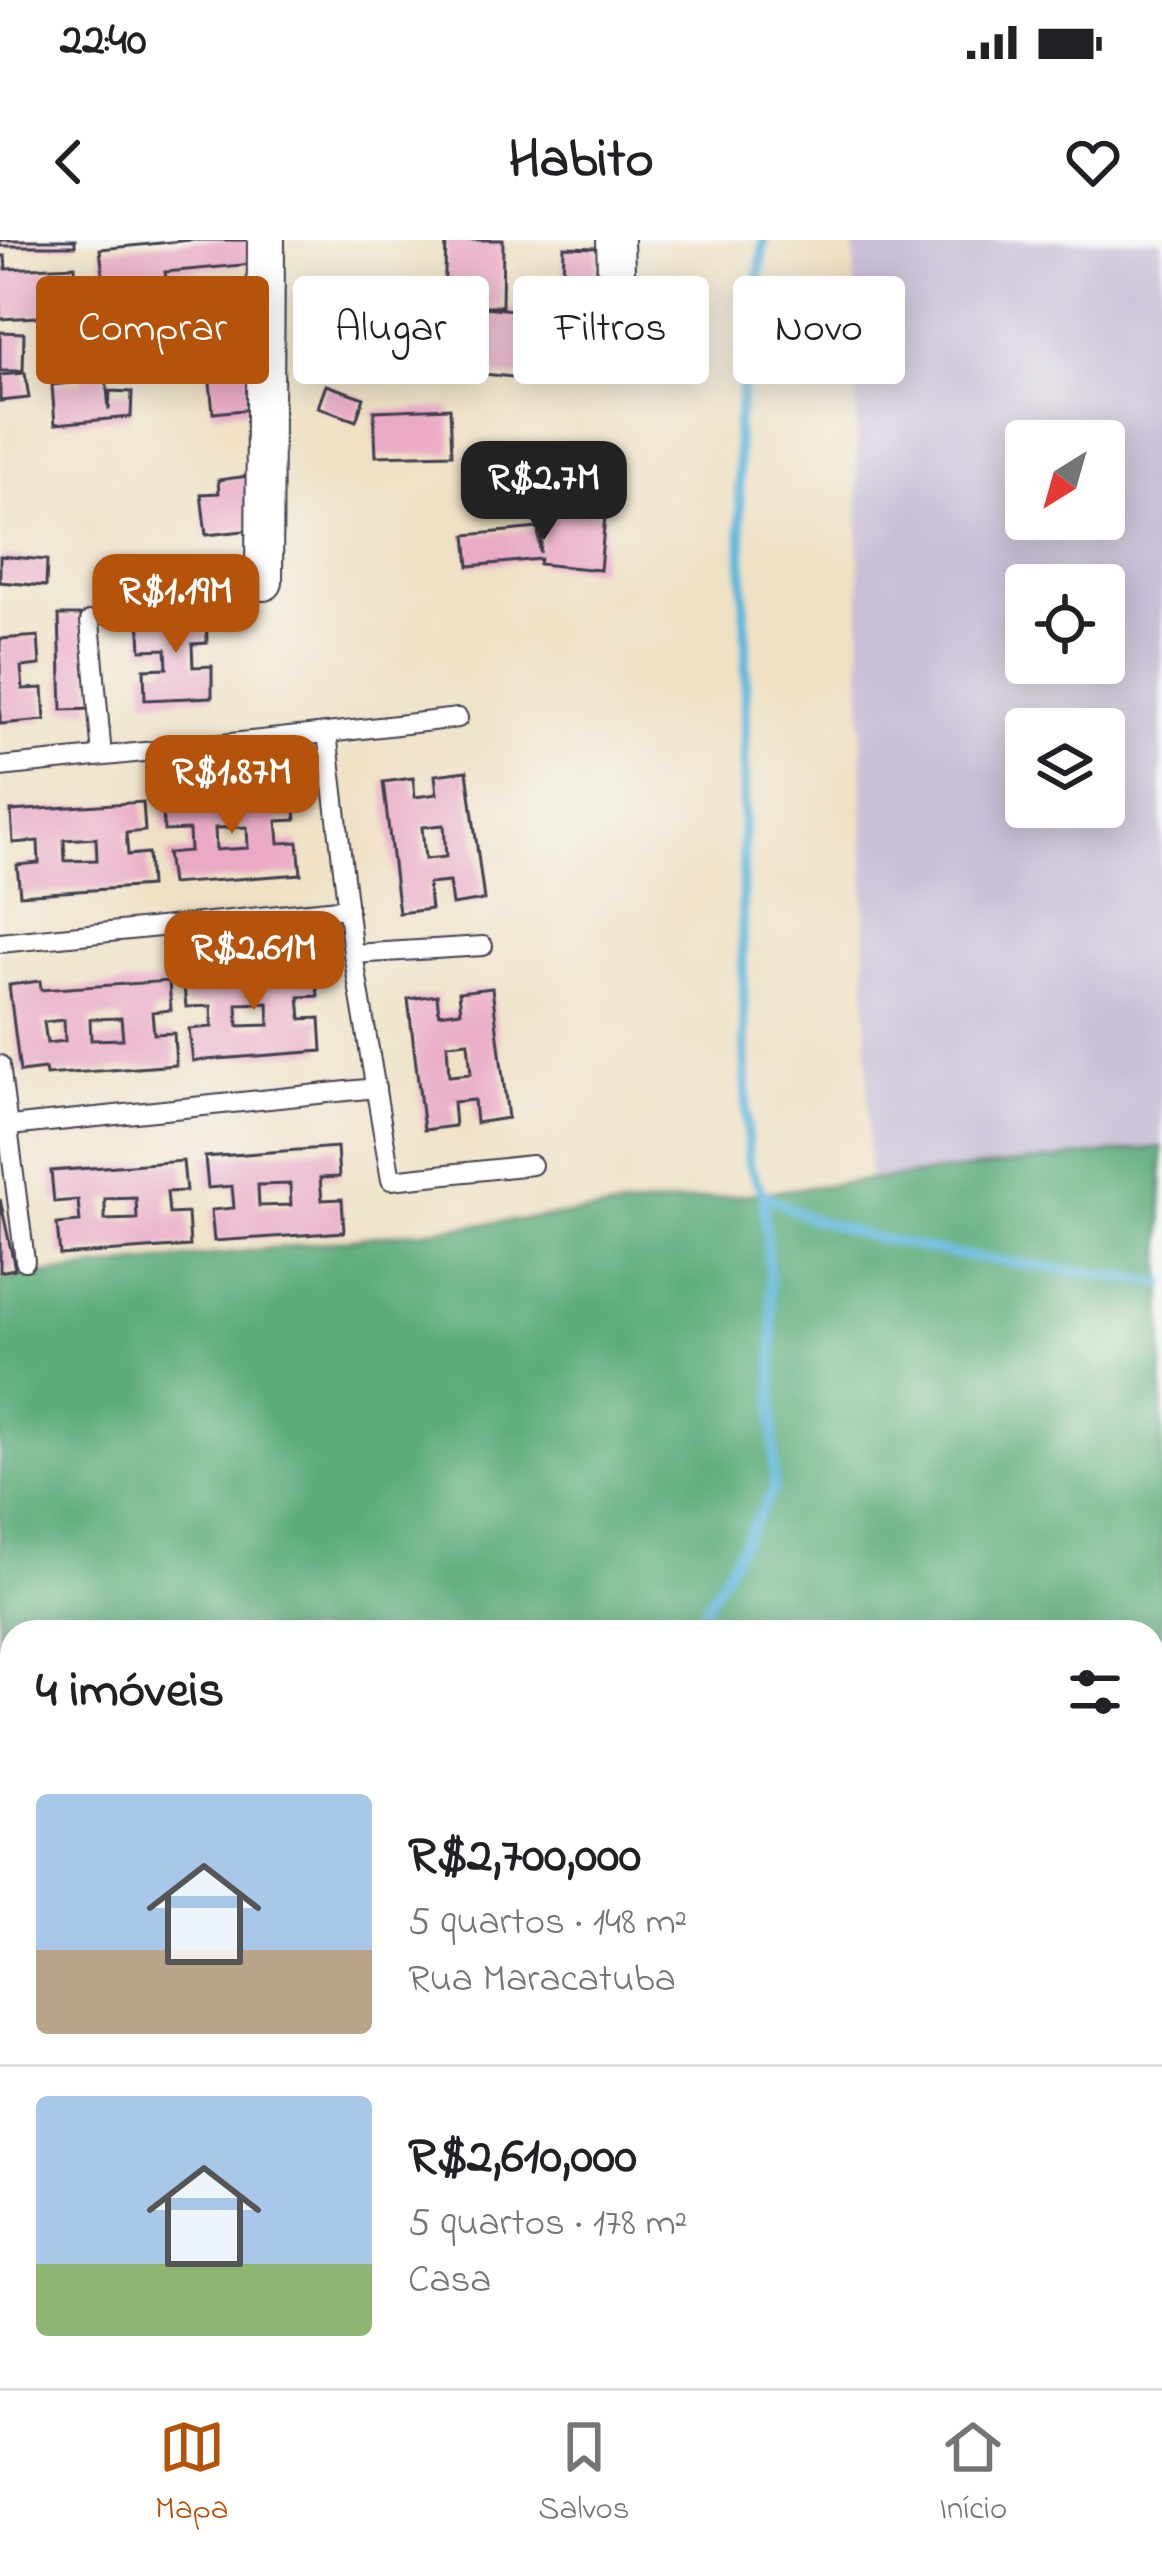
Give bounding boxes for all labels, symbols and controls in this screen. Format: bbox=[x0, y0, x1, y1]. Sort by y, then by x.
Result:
text: 22:40 bbox=[60, 9, 147, 75]
text: Habito bbox=[509, 123, 654, 201]
icon: back bbox=[36, 129, 102, 195]
icon: heart bbox=[1060, 129, 1126, 195]
chip: Comprar bbox=[36, 276, 269, 384]
chip: Alugar bbox=[293, 276, 489, 384]
chip: Filtros bbox=[513, 276, 709, 384]
chip: Novo bbox=[733, 276, 905, 384]
north arrow bbox=[1005, 420, 1125, 540]
map controls bbox=[1005, 420, 1125, 828]
pin: R$2.7M bbox=[446, 441, 642, 543]
text: R$2.7M bbox=[488, 451, 600, 508]
pin: R$1.19M bbox=[65, 554, 287, 656]
text: R$1.19M bbox=[119, 564, 233, 621]
button: locate bbox=[1005, 564, 1125, 684]
button: layers bbox=[1005, 708, 1125, 828]
pin: R$1.87M bbox=[121, 735, 343, 837]
text: R$1.87M bbox=[172, 745, 292, 802]
pin: R$2.61M bbox=[143, 911, 365, 1013]
text: R$2.61M bbox=[191, 921, 317, 978]
text: 4 imóveis bbox=[36, 1655, 224, 1730]
icon: filters bbox=[1062, 1659, 1128, 1725]
text: R$2,700,000 bbox=[408, 1820, 641, 1895]
icon: home bbox=[132, 1842, 276, 1986]
text: 5 quartos · 148 m² bbox=[408, 1895, 687, 1952]
text: Rua Maracatuba bbox=[408, 1952, 676, 2009]
text: R$2,610,000 bbox=[408, 2121, 637, 2196]
icon: home bbox=[132, 2144, 276, 2288]
text: 5 quartos · 178 m² bbox=[408, 2196, 687, 2253]
text: Casa bbox=[408, 2253, 491, 2310]
tab: Mapa bbox=[155, 2414, 229, 2534]
tab: Salvos bbox=[538, 2414, 630, 2534]
tab: Início bbox=[939, 2414, 1007, 2534]

